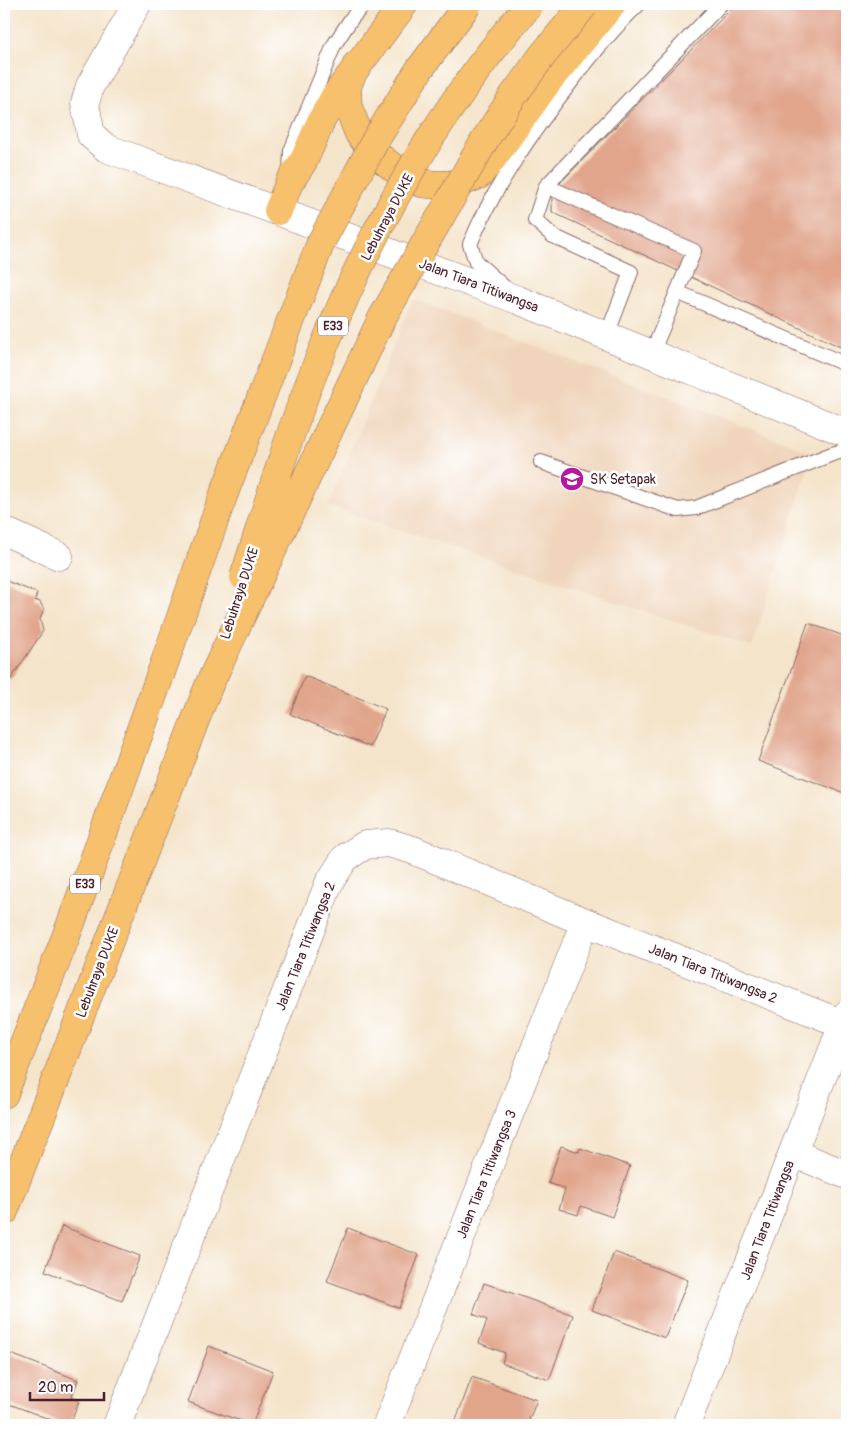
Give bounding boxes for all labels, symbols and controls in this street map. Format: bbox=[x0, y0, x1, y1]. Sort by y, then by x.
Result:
street label: Lebuhraya DUKE bbox=[357, 171, 418, 264]
street label: Jalan Tiara Titiwangsa bbox=[417, 255, 541, 316]
road number: E33 bbox=[318, 316, 348, 336]
school or university icon: SK Setapak bbox=[559, 466, 585, 492]
place label: SK Setapak bbox=[590, 471, 656, 488]
street label: Lebuhraya DUKE bbox=[217, 545, 262, 641]
road number: E33 bbox=[70, 874, 100, 894]
street label: Jalan Tiara Titiwangsa 2 bbox=[272, 879, 339, 1013]
street label: Lebuhraya DUKE bbox=[72, 924, 123, 1020]
street label: Jalan Tiara Titiwangsa 2 bbox=[646, 940, 780, 1007]
street label: Jalan Tiara Titiwangsa 3 bbox=[453, 1107, 520, 1241]
street label: Jalan Tiara Titiwangsa bbox=[737, 1158, 798, 1282]
scale bar bbox=[30, 1369, 104, 1401]
text: 20 m bbox=[38, 1378, 73, 1397]

